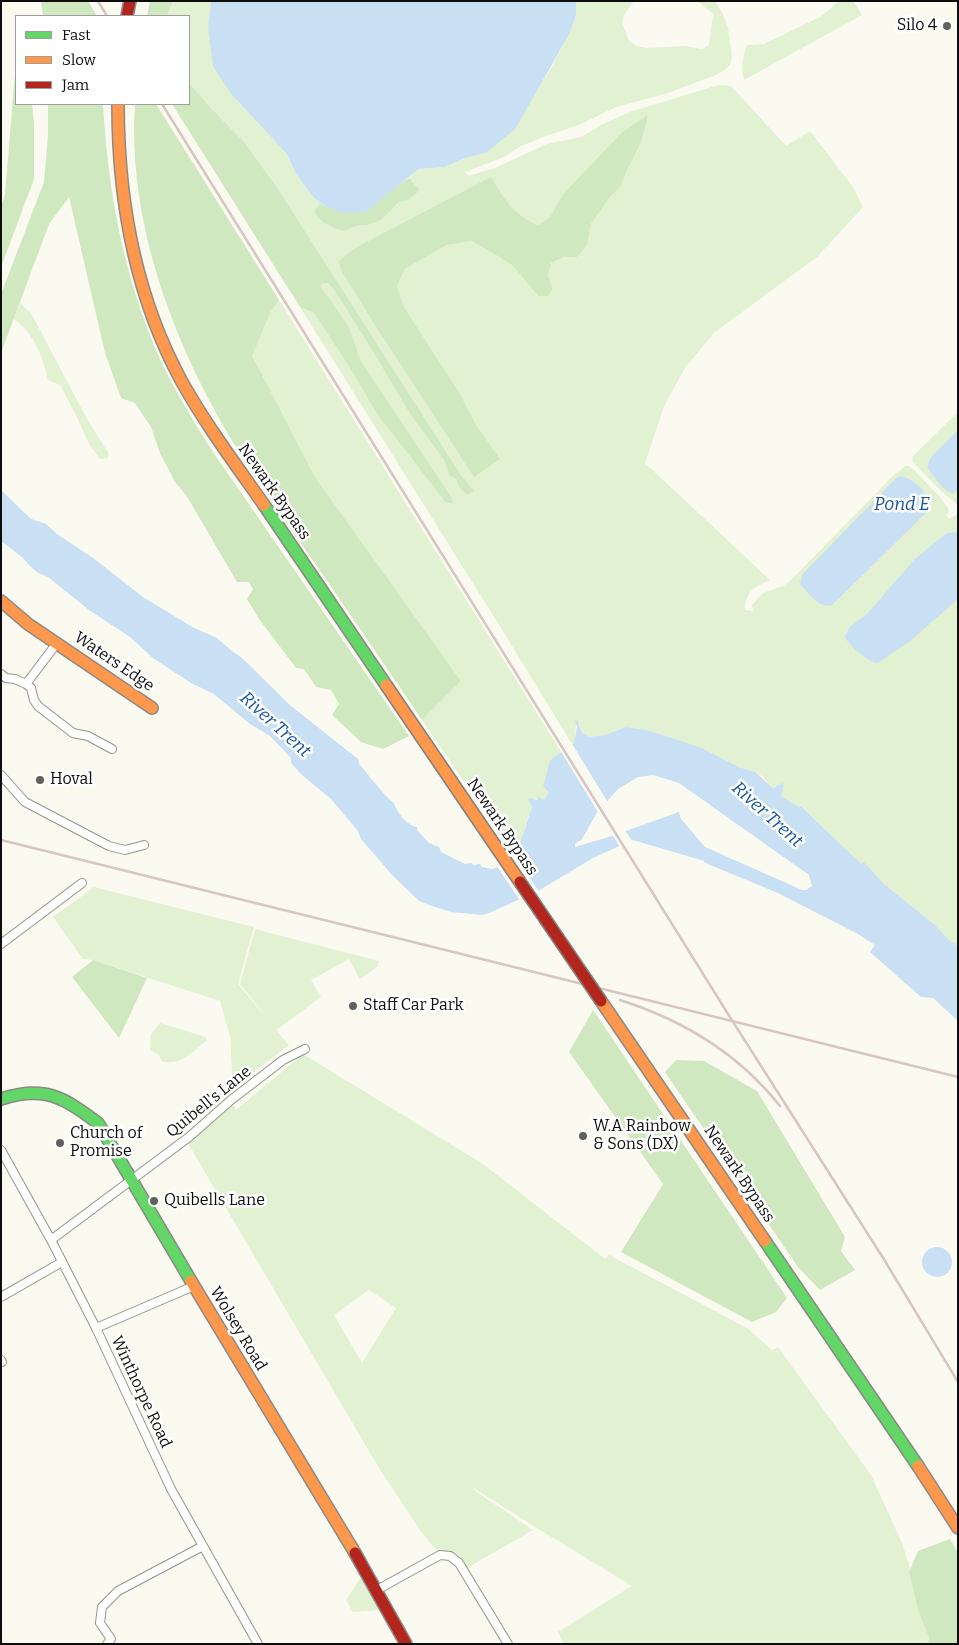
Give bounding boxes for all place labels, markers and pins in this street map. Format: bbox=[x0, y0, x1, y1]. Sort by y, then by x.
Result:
place label: Silo 4 bbox=[897, 16, 937, 36]
marker: Silo 4 bbox=[941, 20, 953, 32]
place label: Hoval bbox=[50, 770, 93, 790]
marker: Hoval bbox=[34, 774, 46, 786]
place label: Staff Car Park bbox=[363, 996, 464, 1016]
marker: Staff Car Park bbox=[347, 1000, 359, 1012]
place label: W.A Rainbow & Sons (DX) bbox=[593, 1117, 691, 1155]
place label: Church of Promise bbox=[70, 1124, 142, 1162]
marker: W.A Rainbow & Sons (DX) bbox=[577, 1130, 589, 1142]
marker: Church of Promise bbox=[54, 1137, 66, 1149]
place label: Quibells Lane bbox=[164, 1191, 265, 1211]
marker: Quibells Lane bbox=[148, 1195, 160, 1207]

